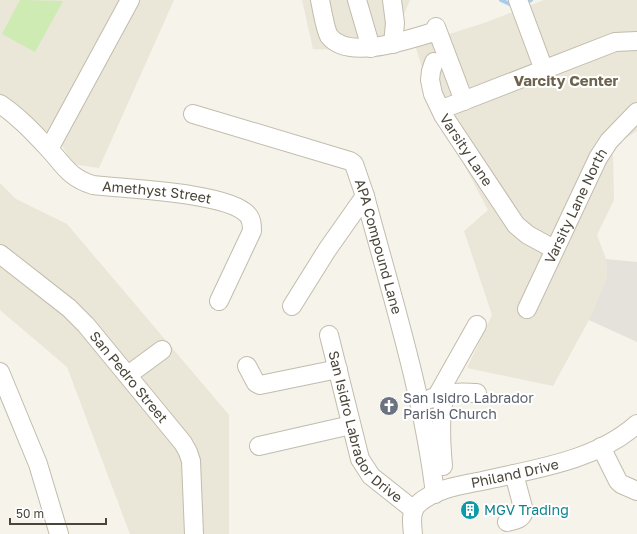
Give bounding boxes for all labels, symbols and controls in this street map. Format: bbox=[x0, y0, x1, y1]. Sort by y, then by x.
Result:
district label: Varcity Center bbox=[514, 71, 619, 89]
street label: Varsity Lane bbox=[437, 110, 497, 189]
street label: Varsity Lane North bbox=[541, 145, 610, 266]
street label: APA Compound Lane bbox=[352, 176, 406, 316]
street label: Amethyst Street bbox=[102, 177, 213, 207]
street label: San Pedro Street bbox=[87, 327, 172, 426]
street label: San Isidro Labrador Drive bbox=[325, 349, 406, 506]
place label: San Isidro Labrador Parish Church bbox=[403, 389, 534, 422]
church icon: San Isidro Labrador Parish Church bbox=[378, 395, 400, 417]
street label: Philand Drive bbox=[470, 455, 560, 491]
building icon: MGV Trading bbox=[459, 499, 481, 521]
scale bar bbox=[10, 500, 106, 526]
place label: MGV Trading bbox=[484, 501, 569, 518]
text: 50 m bbox=[16, 506, 44, 521]

